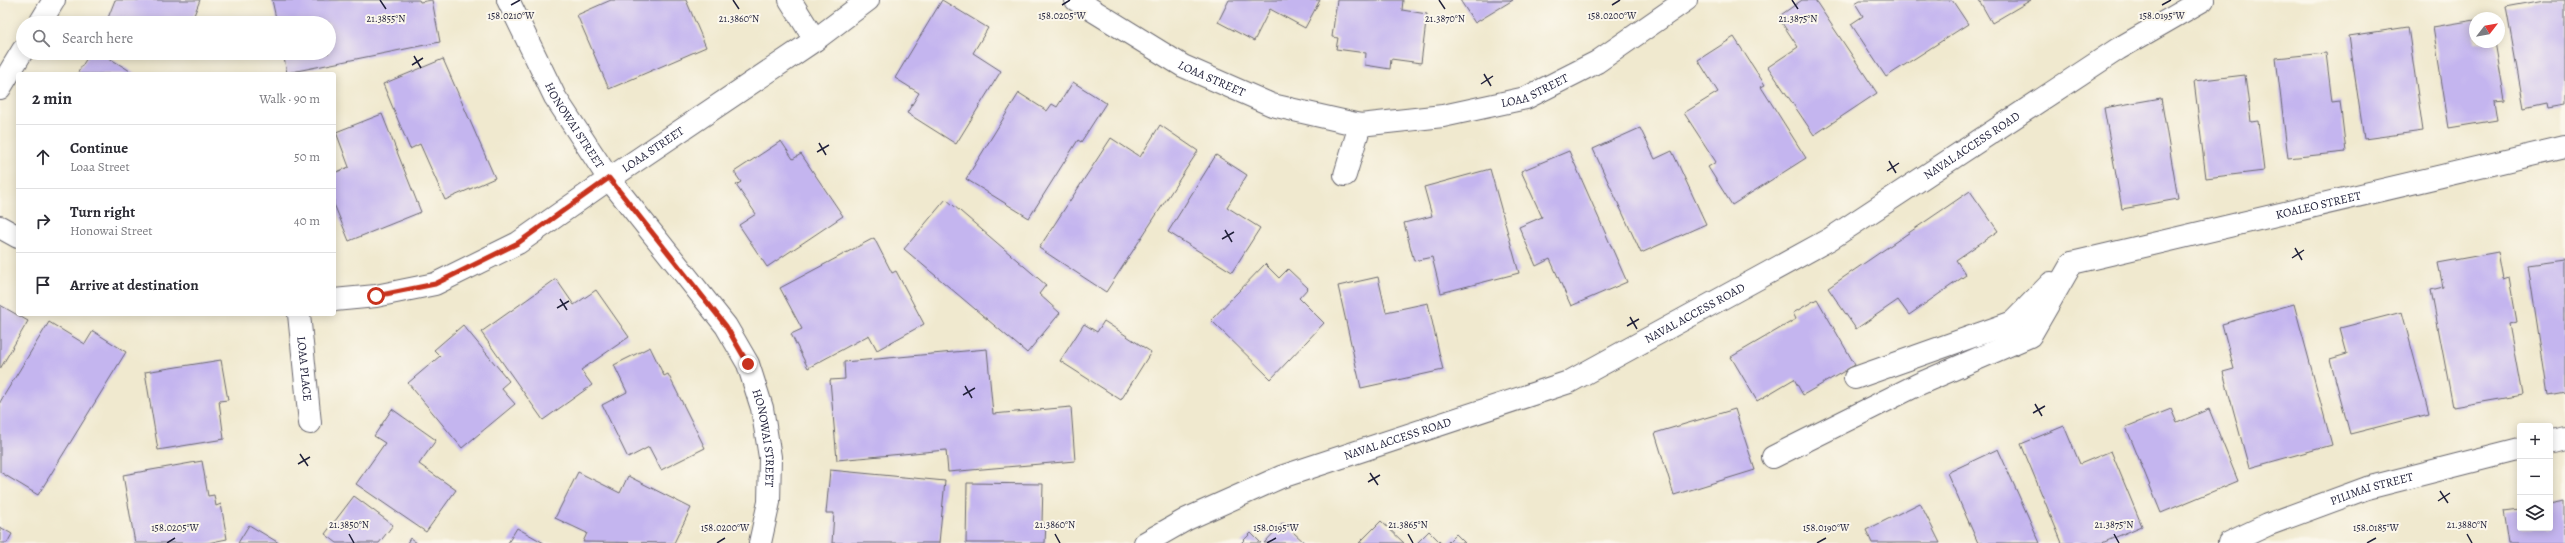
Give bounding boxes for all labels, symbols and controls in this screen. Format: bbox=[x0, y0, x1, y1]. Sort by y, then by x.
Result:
text: 158.0210°W bbox=[488, 9, 535, 22]
text: 158.0205°W bbox=[1038, 9, 1087, 22]
text: 158.0200°W bbox=[1588, 9, 1637, 22]
text: 158.0195°W bbox=[2139, 9, 2185, 22]
text: 21.3855°N bbox=[366, 12, 406, 25]
text: 21.3860°N bbox=[719, 12, 759, 25]
text: 21.3870°N bbox=[1425, 12, 1465, 25]
text: 21.3875°N bbox=[1779, 12, 1817, 25]
north arrow bbox=[2469, 12, 2505, 48]
search box bbox=[16, 16, 336, 60]
icon: search bbox=[30, 27, 52, 49]
text: Search here bbox=[62, 28, 133, 48]
street label: LOAA STREET bbox=[1175, 57, 1248, 100]
street label: LOAA STREET bbox=[1499, 70, 1571, 111]
street label: HONOWAI STREET bbox=[541, 80, 608, 172]
text: 2 min bbox=[32, 87, 72, 110]
text: Walk · 90 m bbox=[259, 90, 320, 107]
street label: NAVAL ACCESS ROAD bbox=[1920, 108, 2023, 183]
street label: LOAA STREET bbox=[619, 123, 687, 176]
text: Continue bbox=[70, 138, 128, 158]
icon: ahead bbox=[32, 146, 54, 168]
text: 50 m bbox=[294, 148, 320, 165]
text: Loaa Street bbox=[70, 158, 130, 175]
street label: KOALEO STREET bbox=[2274, 187, 2363, 223]
text: Turn right bbox=[70, 202, 135, 222]
icon: right bbox=[32, 210, 54, 232]
text: 40 m bbox=[294, 212, 320, 229]
text: Honowai Street bbox=[70, 222, 153, 239]
icon: arrive bbox=[32, 274, 54, 296]
text: Arrive at destination bbox=[70, 275, 199, 295]
street label: NAVAL ACCESS ROAD bbox=[1642, 279, 1748, 347]
route start bbox=[367, 287, 385, 305]
street label: LOAA PLACE bbox=[293, 335, 316, 402]
route end bbox=[739, 355, 757, 373]
street label: HONOWAI STREET bbox=[748, 387, 778, 488]
street label: NAVAL ACCESS ROAD bbox=[1342, 413, 1453, 464]
map controls bbox=[2517, 423, 2553, 531]
button: + bbox=[2517, 423, 2553, 459]
button: − bbox=[2517, 459, 2553, 495]
street label: PILIMAI STREET bbox=[2328, 468, 2415, 509]
button: layers bbox=[2517, 495, 2553, 531]
text: 21.3850°N bbox=[329, 518, 369, 531]
text: 21.3860°N bbox=[1035, 518, 1075, 531]
text: 21.3865°N bbox=[1388, 518, 1428, 531]
text: 21.3875°N bbox=[2095, 518, 2133, 531]
text: 21.3880°N bbox=[2447, 518, 2487, 531]
text: 158.0205°W bbox=[151, 521, 200, 534]
text: 158.0200°W bbox=[701, 521, 750, 534]
text: 158.0195°W bbox=[1253, 521, 1299, 534]
text: 158.0190°W bbox=[1803, 521, 1850, 534]
text: 158.0185°W bbox=[2353, 521, 2400, 534]

